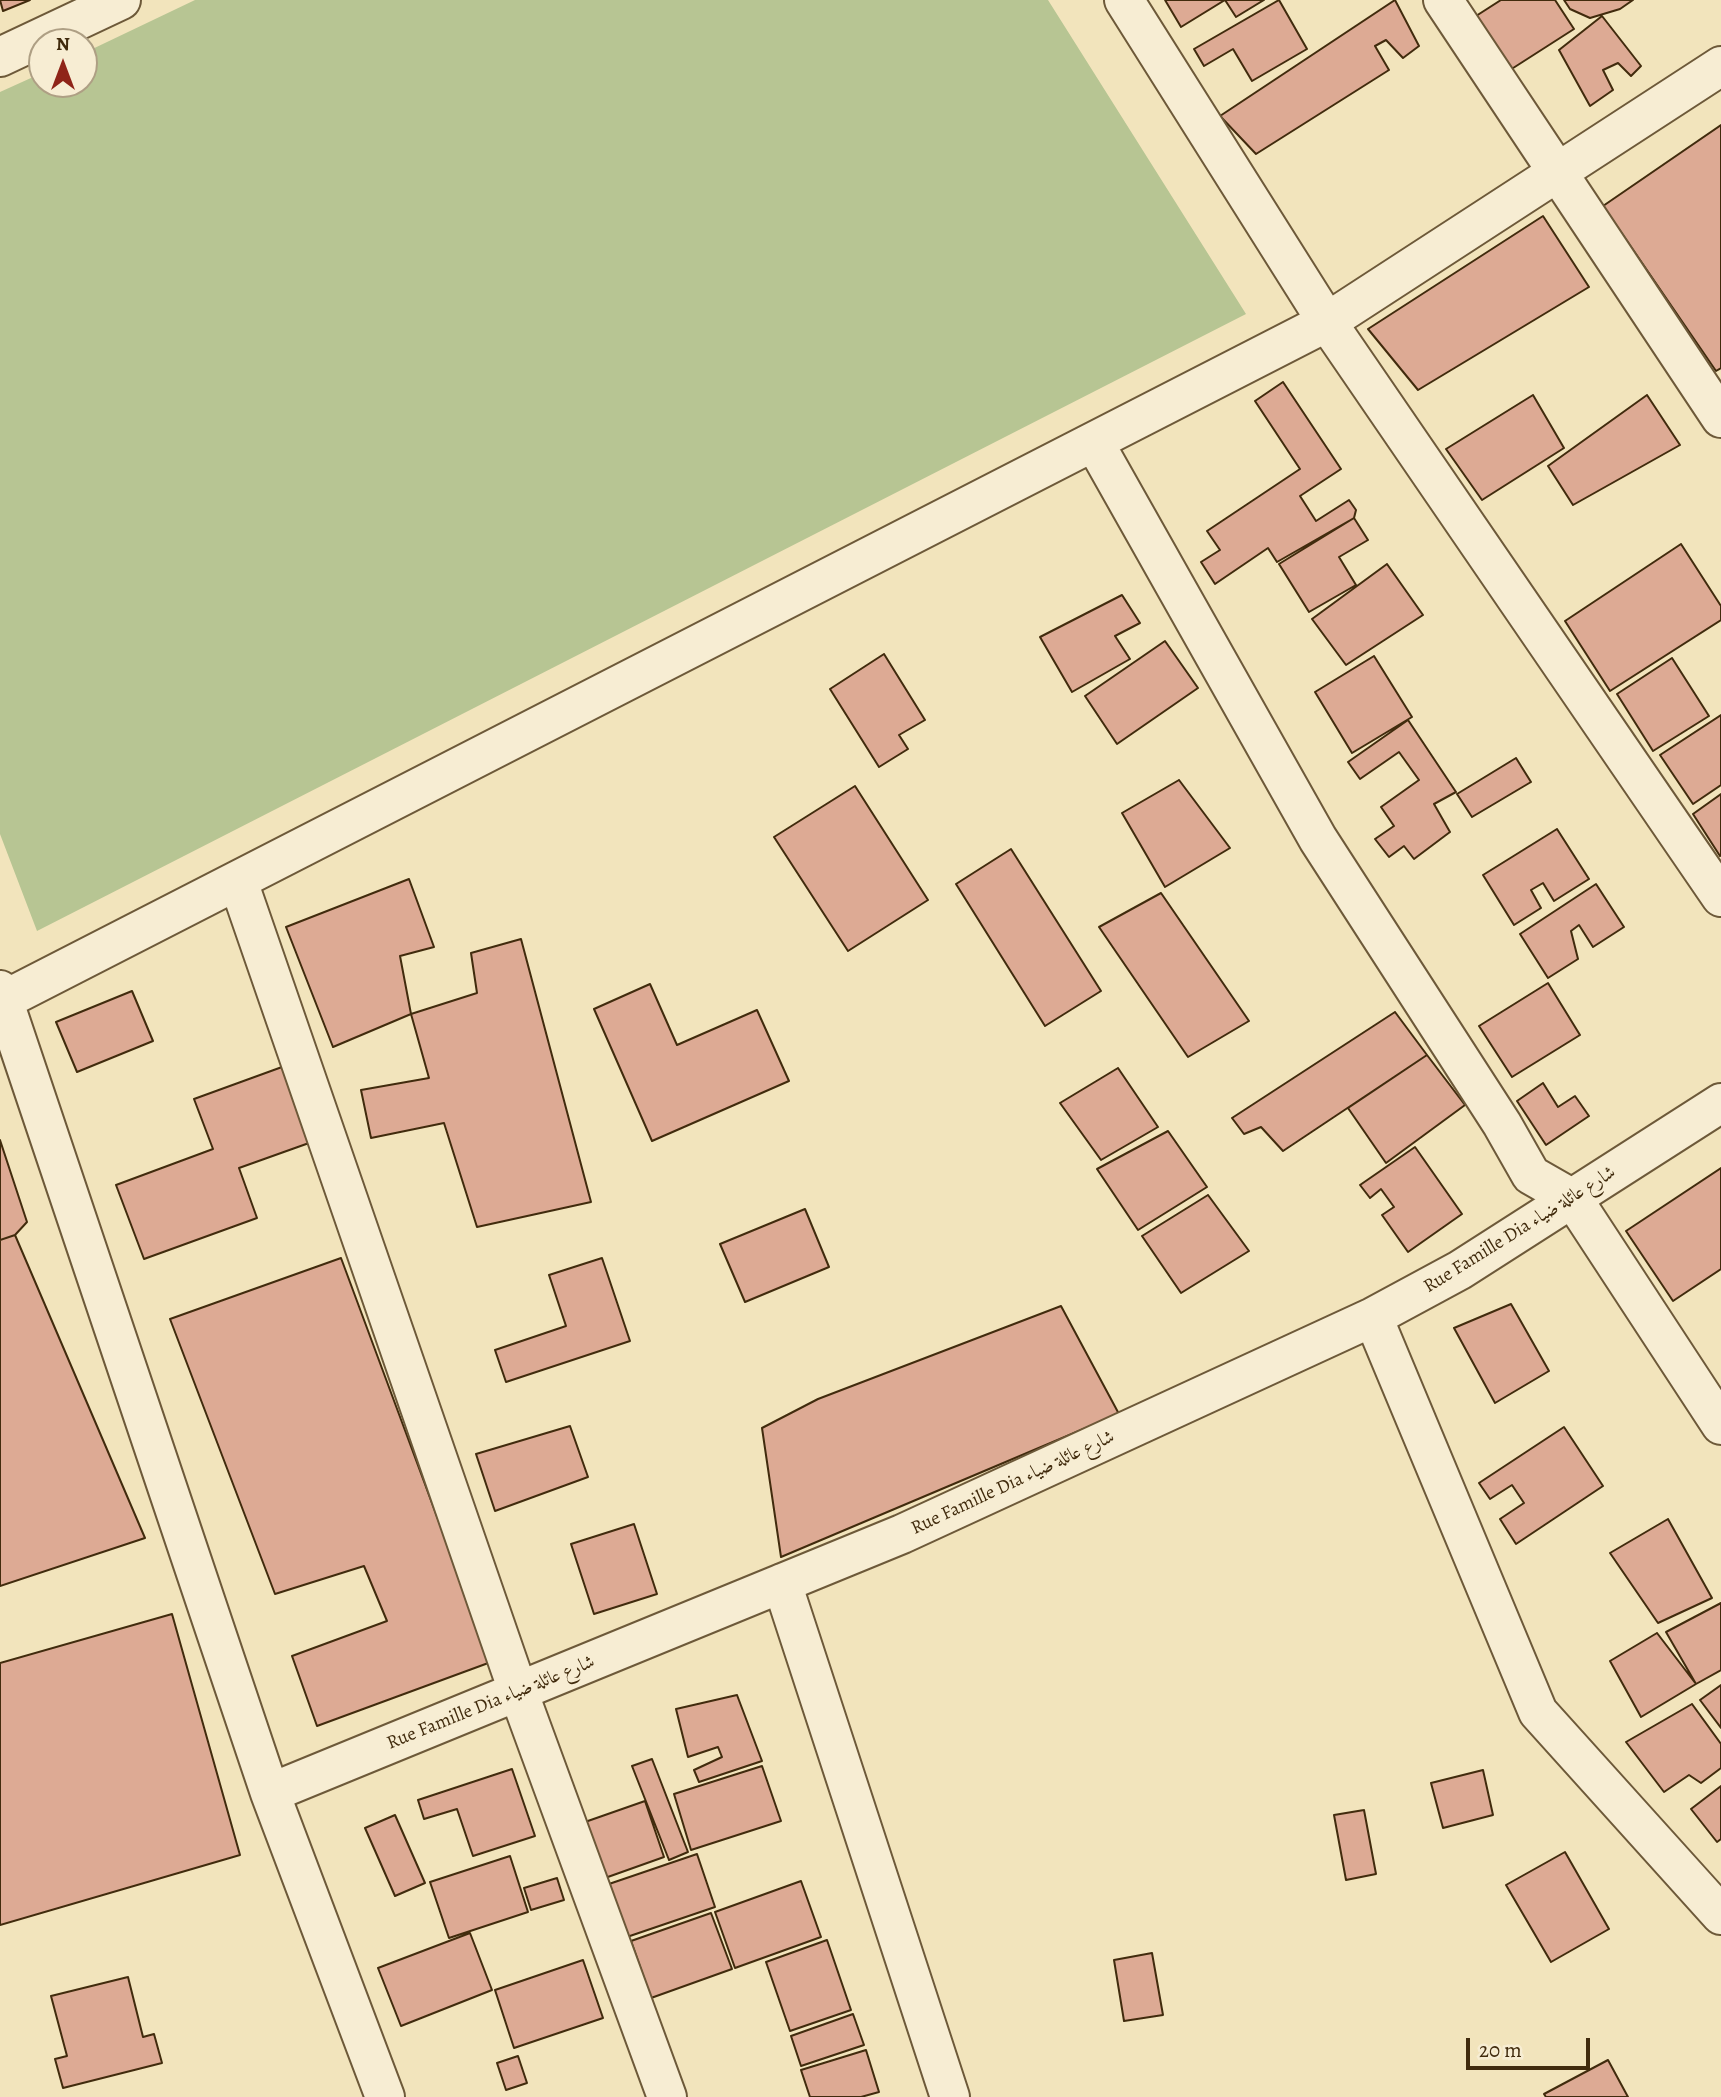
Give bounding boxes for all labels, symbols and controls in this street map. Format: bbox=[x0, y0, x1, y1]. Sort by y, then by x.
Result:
north arrow bbox=[28, 28, 98, 98]
text: N bbox=[56, 31, 70, 57]
street label: Rue Famille Dia شارع عائلة ضياء bbox=[1420, 1162, 1620, 1298]
street label: Rue Famille Dia شارع عائلة ضياء bbox=[908, 1426, 1118, 1540]
street label: Rue Famille Dia شارع عائلة ضياء bbox=[384, 1651, 598, 1755]
scale bar bbox=[1469, 2024, 1593, 2068]
text: 20 m bbox=[1479, 2036, 1522, 2064]

